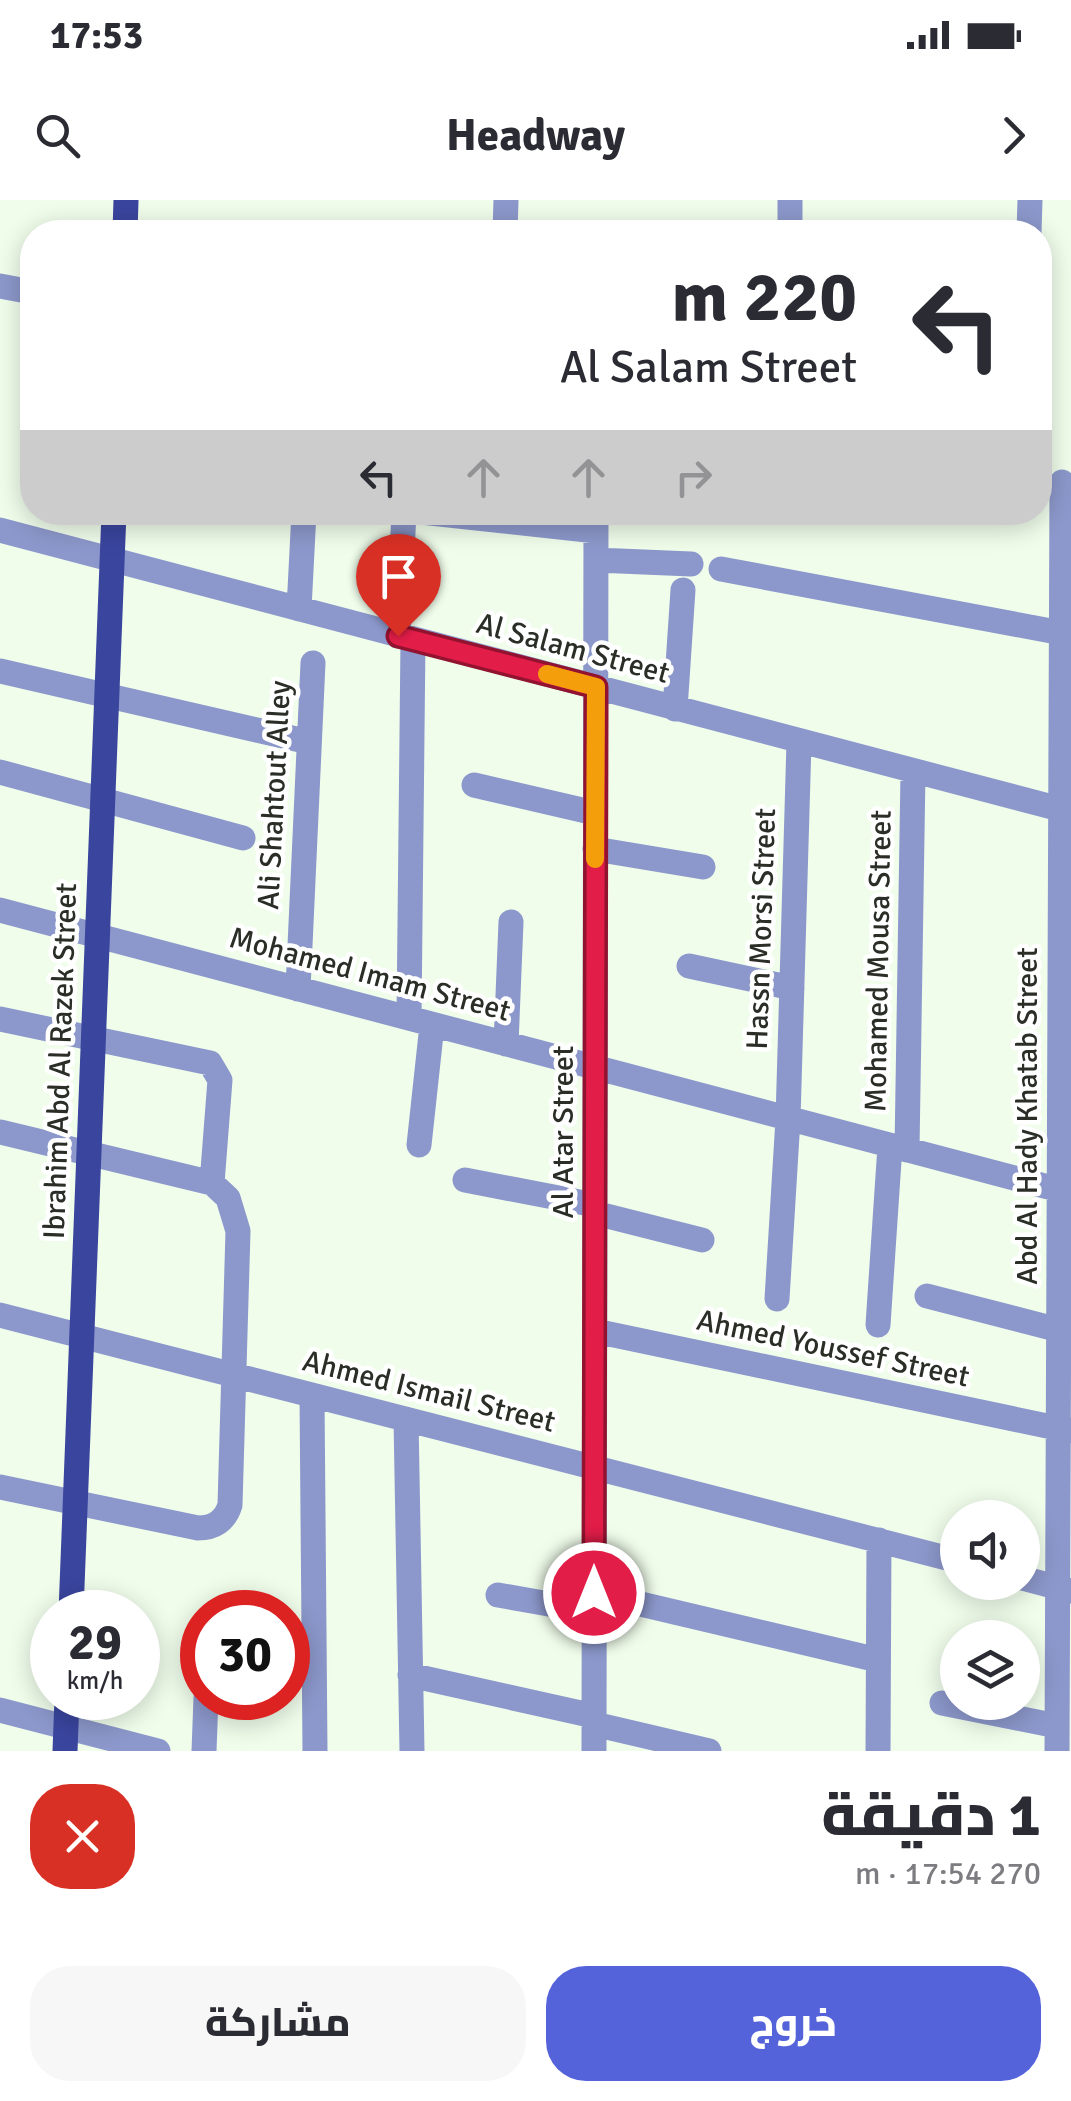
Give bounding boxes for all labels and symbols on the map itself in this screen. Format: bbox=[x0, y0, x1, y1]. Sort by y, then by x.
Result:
pin bbox=[356, 534, 441, 637]
street label: Al Salam Street bbox=[472, 605, 673, 692]
street label: Ali Shahtout Alley bbox=[250, 680, 299, 910]
street label: Hassn Morsi Street bbox=[739, 808, 784, 1050]
street label: Mohamed Mousa Street bbox=[857, 810, 900, 1112]
street label: Ibrahim Abd Al Razek Street bbox=[36, 882, 85, 1240]
street label: Mohamed Imam Street bbox=[225, 919, 514, 1030]
street label: Abd Al Hady Khatab Street bbox=[1009, 947, 1046, 1285]
street label: Al Atar Street bbox=[545, 1046, 582, 1218]
street label: Ahmed Youssef Street bbox=[693, 1302, 972, 1395]
street label: Ahmed Ismail Street bbox=[299, 1342, 559, 1441]
position arrow bbox=[542, 1541, 646, 1645]
speed limit sign: 30 bbox=[180, 1590, 310, 1720]

